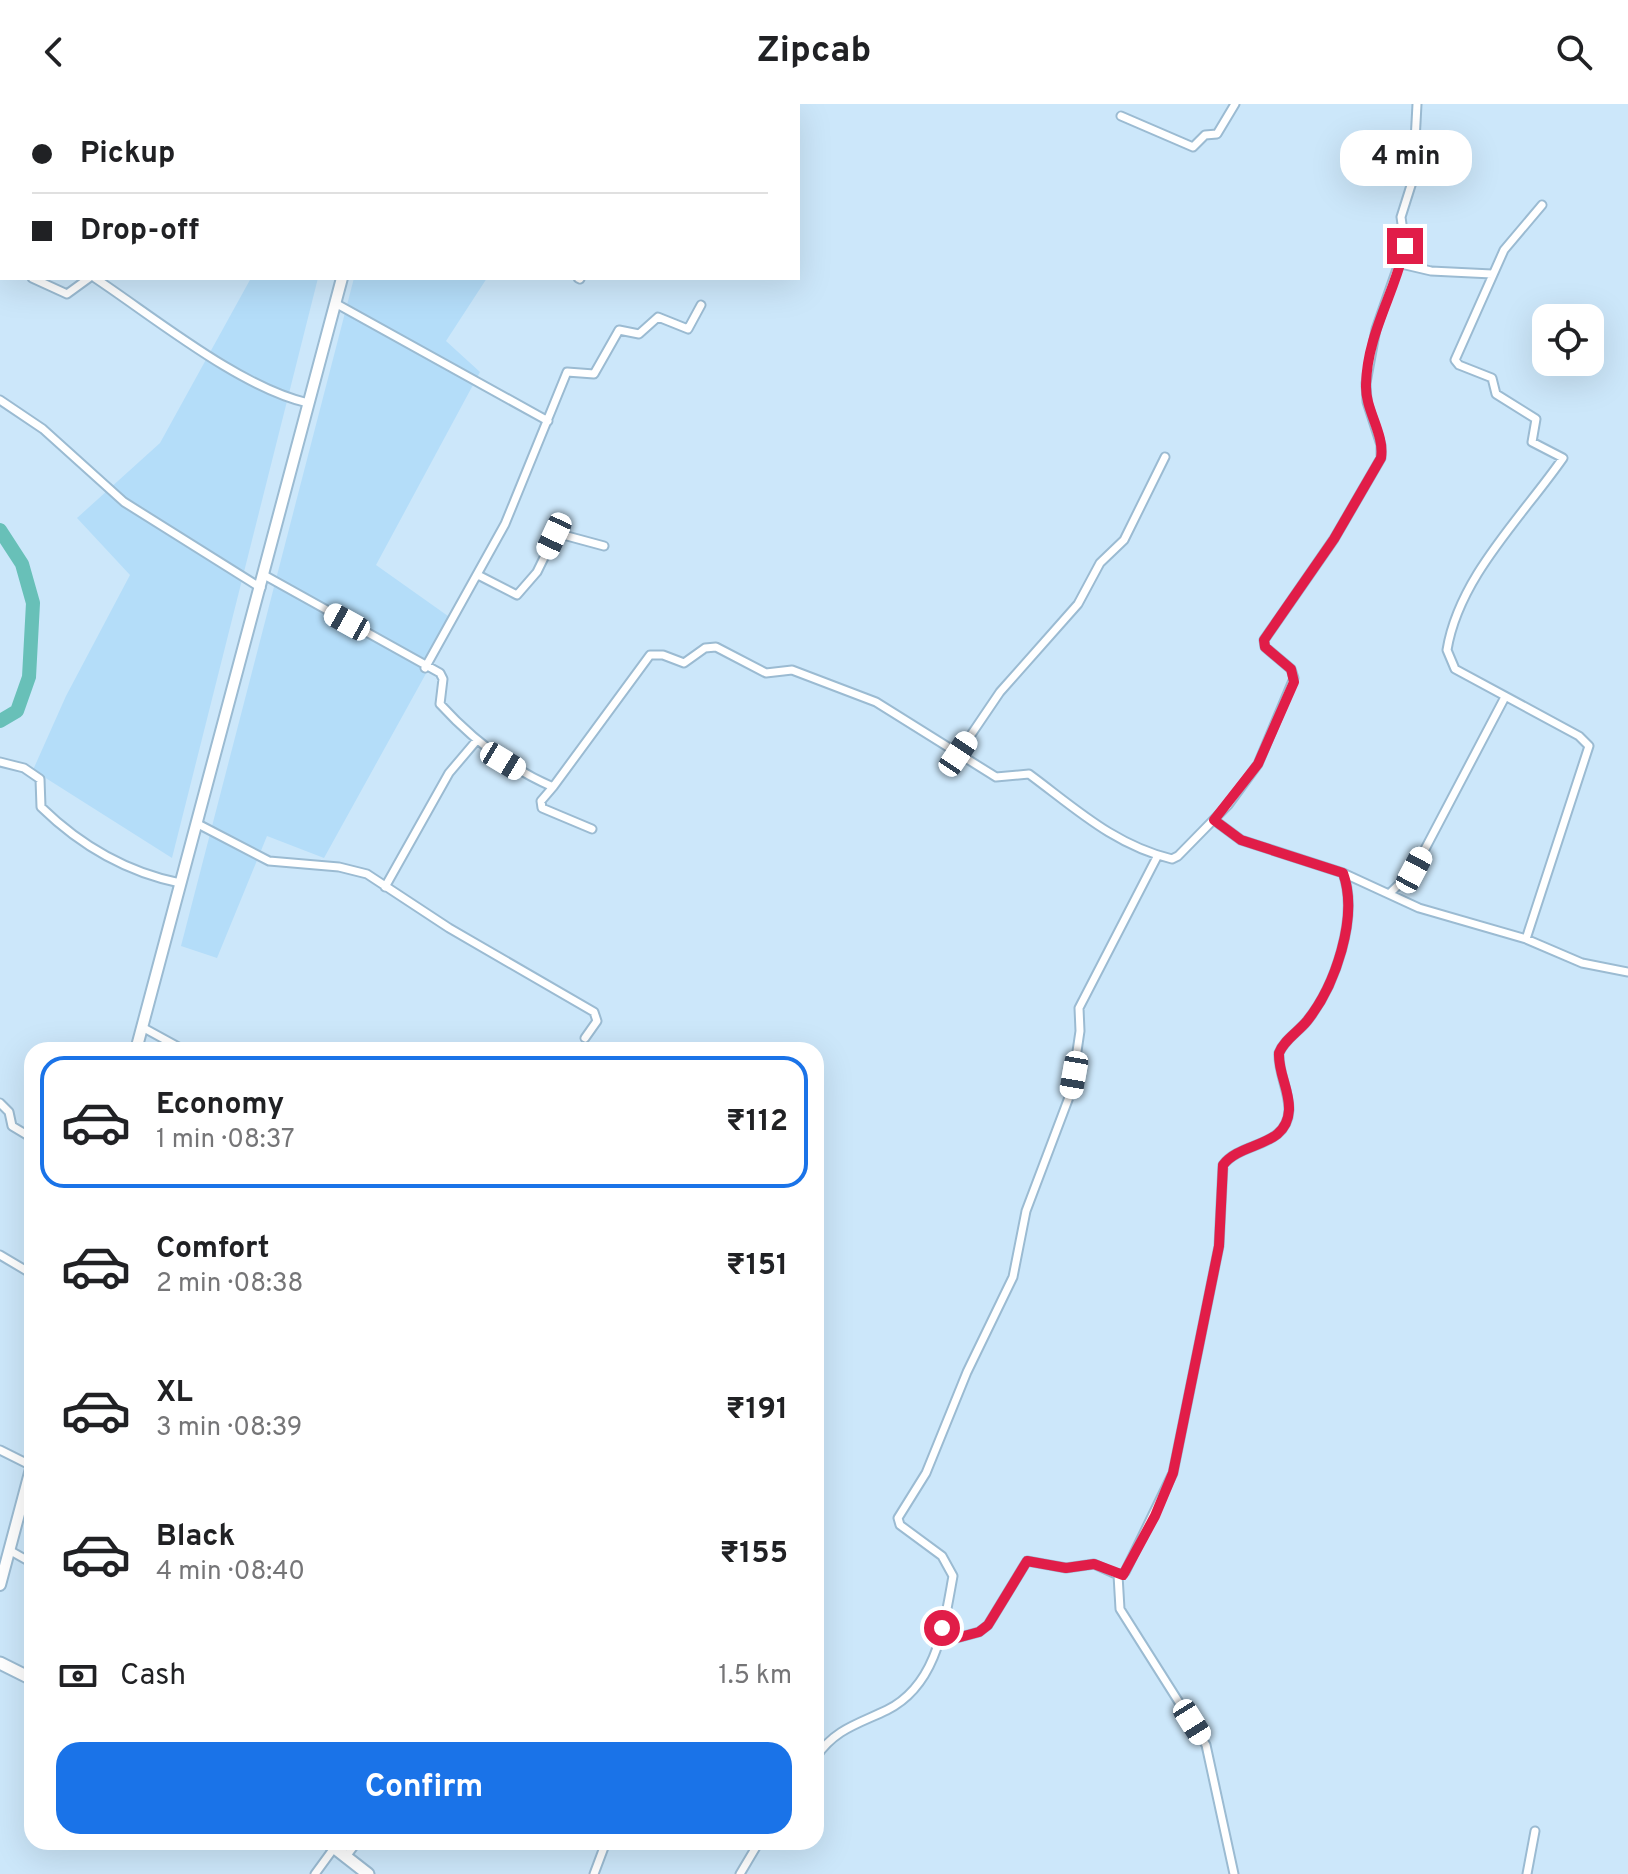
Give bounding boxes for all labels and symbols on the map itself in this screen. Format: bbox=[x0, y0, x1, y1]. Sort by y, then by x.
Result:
callout: 4 min bbox=[1339, 130, 1471, 186]
route end bbox=[1387, 228, 1423, 264]
car bbox=[533, 509, 575, 563]
car bbox=[320, 600, 374, 644]
car bbox=[935, 727, 981, 781]
car bbox=[476, 738, 530, 784]
car bbox=[1392, 843, 1436, 897]
car bbox=[1058, 1049, 1090, 1101]
route start bbox=[924, 1610, 960, 1646]
car bbox=[1169, 1695, 1215, 1749]

